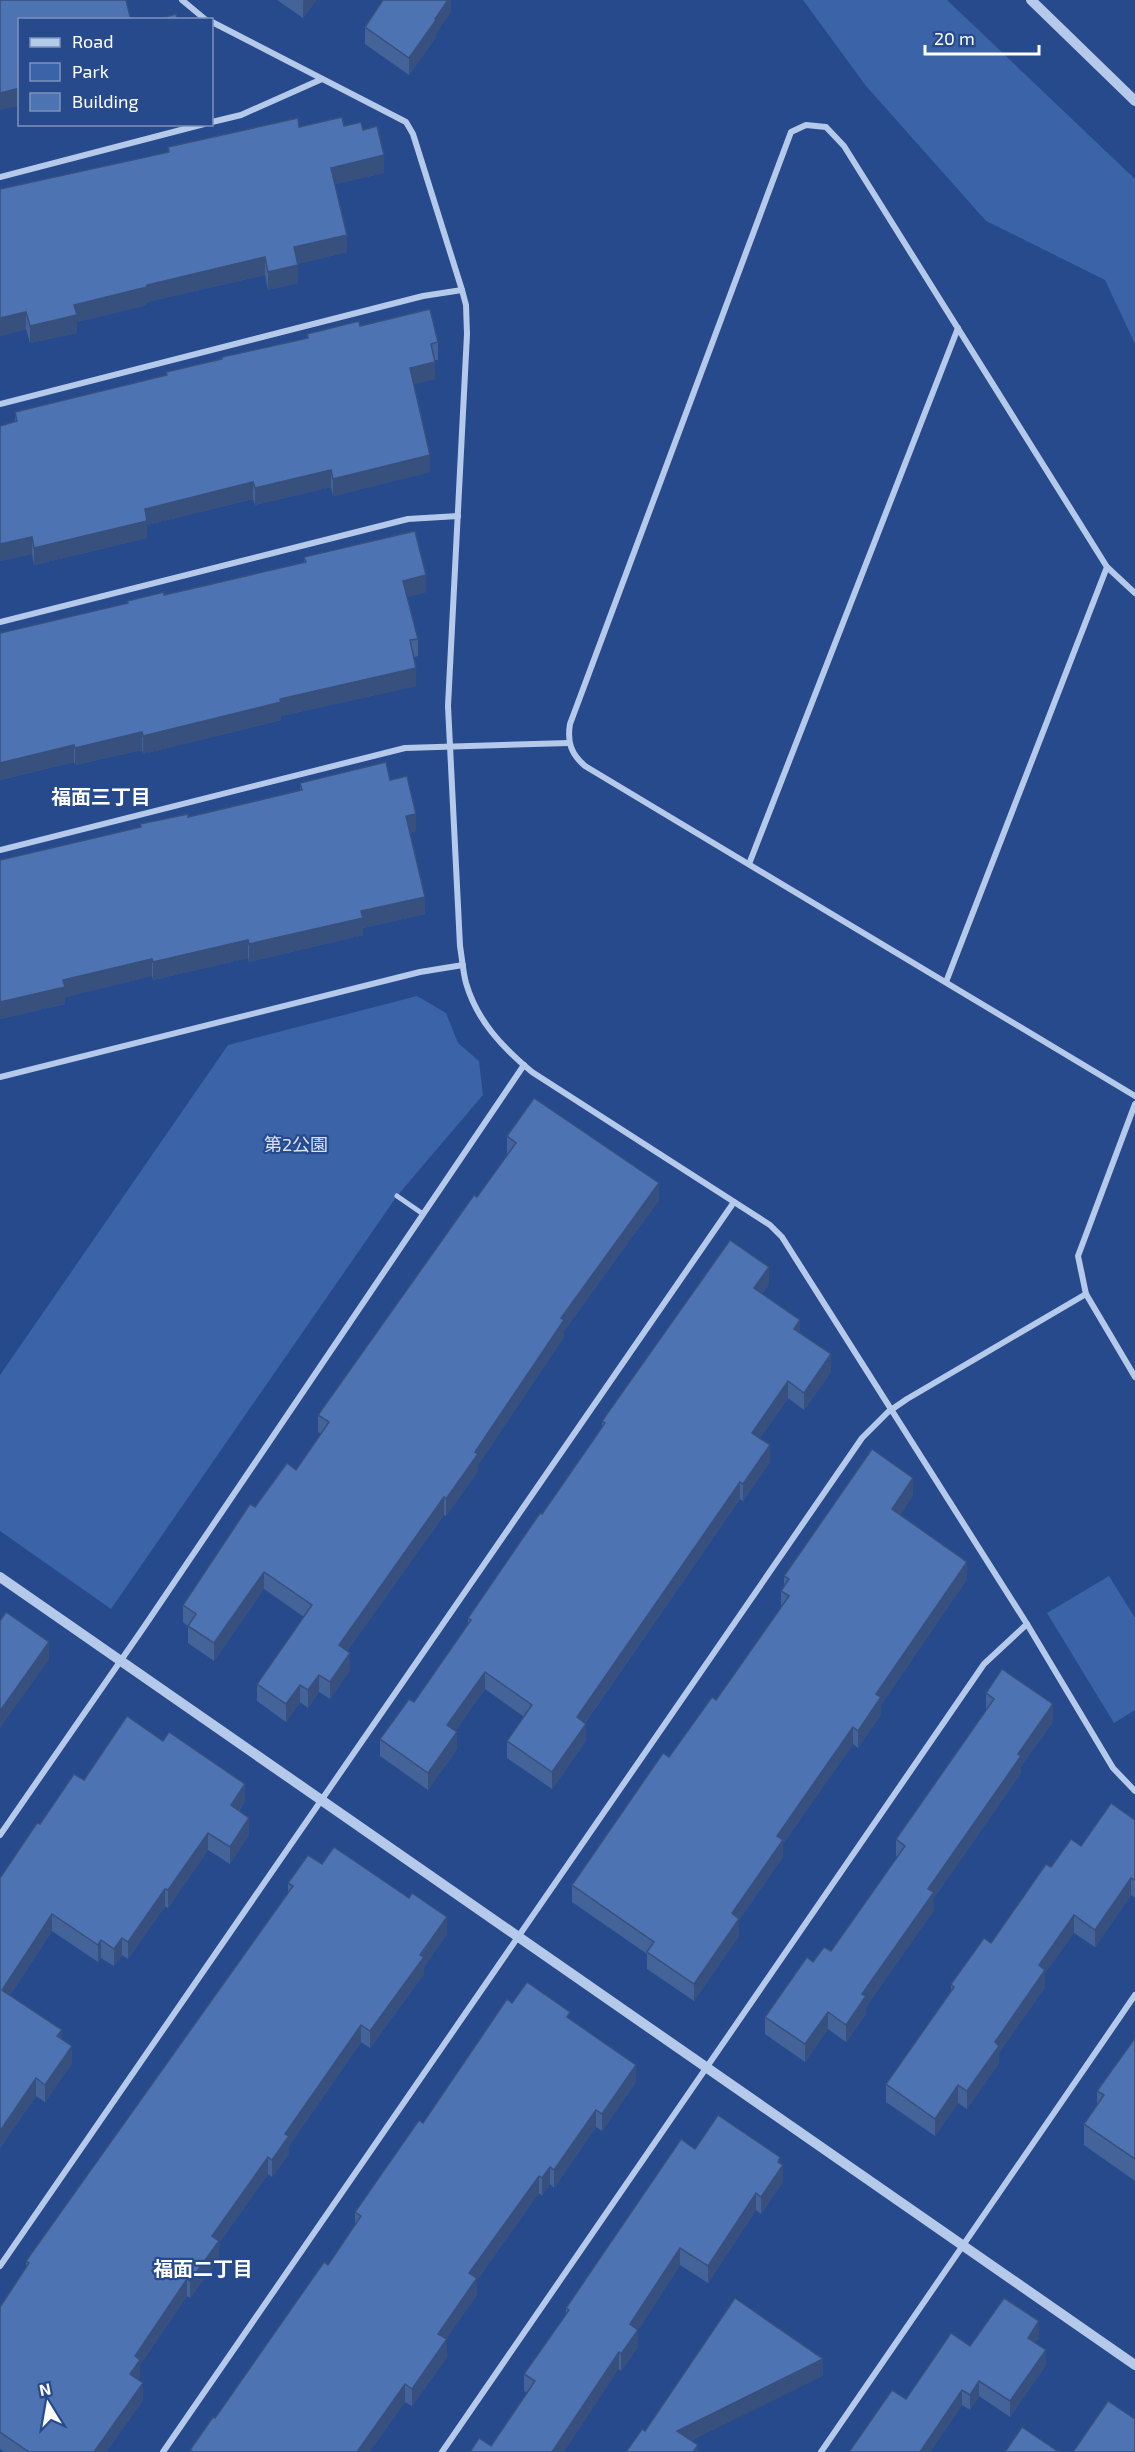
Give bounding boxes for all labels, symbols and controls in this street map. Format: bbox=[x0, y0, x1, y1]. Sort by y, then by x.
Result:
legend bbox=[18, 18, 213, 126]
scale bar bbox=[925, 18, 1039, 56]
text: 20 m bbox=[934, 27, 975, 49]
text: Road bbox=[72, 30, 113, 52]
text: Park bbox=[72, 60, 109, 82]
text: Building bbox=[72, 90, 139, 112]
district label: 福面三丁目 bbox=[51, 784, 151, 808]
park label: 第2公園 bbox=[264, 1133, 328, 1155]
district label: 福面二丁目 bbox=[153, 2256, 253, 2280]
north arrow bbox=[18, 2374, 78, 2434]
text: N bbox=[38, 2378, 53, 2399]

